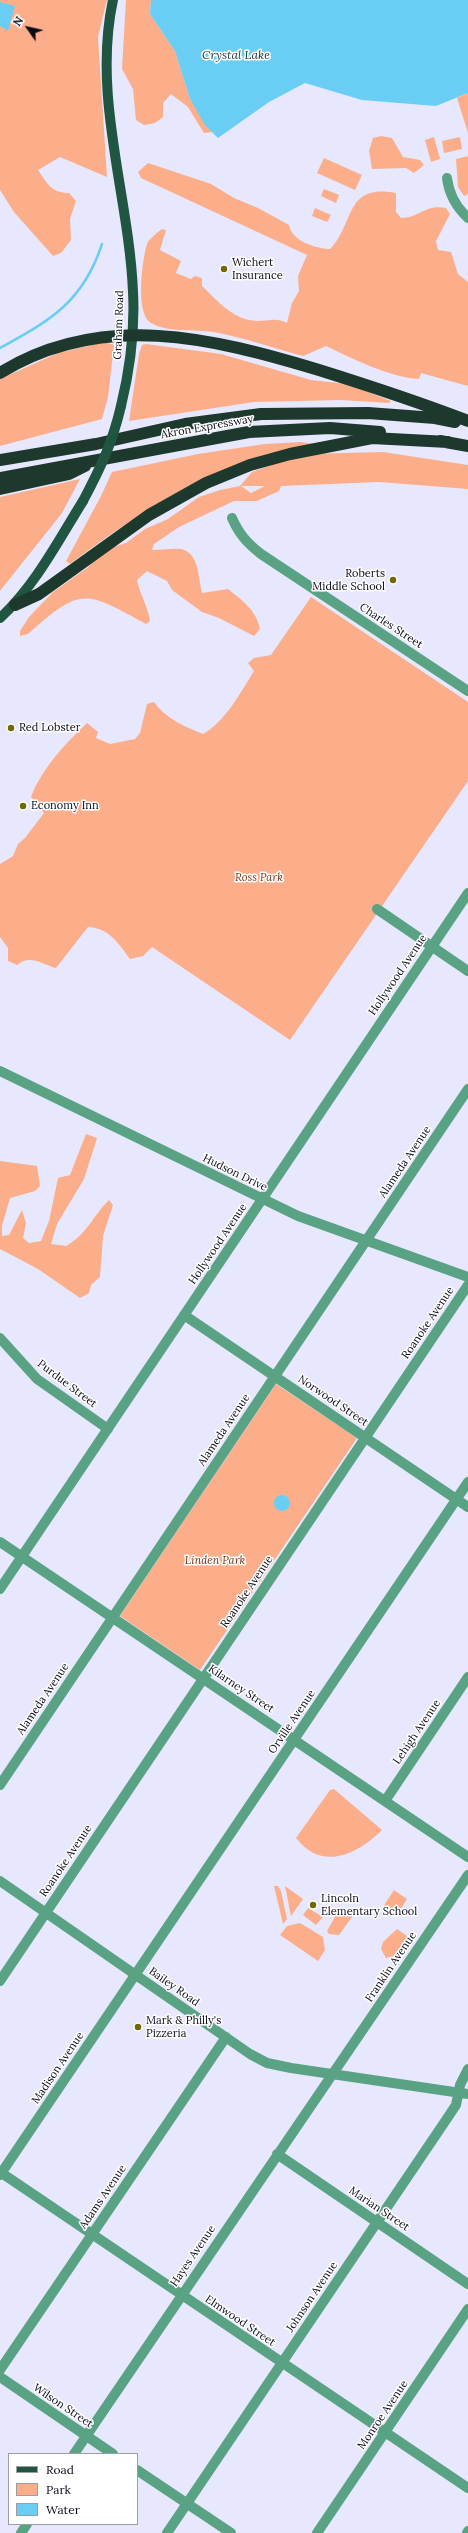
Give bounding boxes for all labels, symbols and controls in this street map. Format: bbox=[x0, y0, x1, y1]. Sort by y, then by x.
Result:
north arrow bbox=[8, 8, 48, 48]
text: N bbox=[10, 14, 26, 29]
water label: Crystal Lake bbox=[202, 49, 270, 63]
place label: Wichert Insurance bbox=[232, 256, 283, 282]
marker: Wichert Insurance bbox=[219, 264, 229, 274]
street label: Graham Road bbox=[111, 290, 127, 360]
street label: Akron Expressway bbox=[160, 412, 254, 442]
place label: Roberts Middle School bbox=[312, 567, 385, 593]
marker: Roberts Middle School bbox=[388, 575, 398, 585]
street label: Charles Street bbox=[357, 601, 425, 651]
place label: Red Lobster bbox=[19, 721, 80, 735]
marker: Red Lobster bbox=[6, 723, 16, 733]
place label: Economy Inn bbox=[31, 799, 99, 813]
marker: Economy Inn bbox=[18, 801, 28, 811]
park label: Ross Park bbox=[235, 871, 283, 885]
street label: Hollywood Avenue bbox=[366, 932, 430, 1018]
street label: Alameda Avenue bbox=[376, 1124, 434, 1200]
street label: Hudson Drive bbox=[201, 1152, 269, 1194]
street label: Hollywood Avenue bbox=[186, 1201, 250, 1287]
street label: Roanoke Avenue bbox=[399, 1284, 457, 1362]
street label: Purdue Street bbox=[35, 1357, 99, 1411]
street label: Norwood Street bbox=[295, 1373, 371, 1429]
street label: Alameda Avenue bbox=[195, 1392, 253, 1468]
street label: Roanoke Avenue bbox=[218, 1553, 276, 1631]
park label: Linden Park bbox=[185, 1554, 245, 1568]
street label: Alameda Avenue bbox=[14, 1661, 72, 1737]
street label: Kilarney Street bbox=[206, 1662, 276, 1716]
street label: Orville Avenue bbox=[266, 1687, 318, 1757]
street label: Lehigh Avenue bbox=[391, 1697, 443, 1767]
street label: Roanoke Avenue bbox=[37, 1822, 95, 1900]
place label: Lincoln Elementary School bbox=[321, 1892, 417, 1918]
marker: Lincoln Elementary School bbox=[308, 1900, 318, 1910]
street label: Franklin Avenue bbox=[363, 1929, 419, 2005]
street label: Bailey Road bbox=[146, 1965, 202, 2009]
place label: Mark & Philly's Pizzeria bbox=[146, 2014, 221, 2040]
marker: Mark & Philly's Pizzeria bbox=[133, 2022, 143, 2032]
street label: Madison Avenue bbox=[29, 2030, 87, 2106]
street label: Adams Avenue bbox=[77, 2163, 129, 2231]
street label: Marian Street bbox=[346, 2184, 412, 2234]
street label: Hayes Avenue bbox=[168, 2223, 218, 2289]
street label: Johnson Avenue bbox=[284, 2259, 340, 2335]
street label: Elmwood Street bbox=[202, 2293, 278, 2349]
street label: Monroe Avenue bbox=[355, 2378, 411, 2452]
street label: Wilson Street bbox=[31, 2381, 95, 2431]
legend bbox=[8, 2453, 138, 2525]
text: Road bbox=[46, 2462, 74, 2477]
text: Park bbox=[46, 2482, 71, 2497]
text: Water bbox=[46, 2502, 80, 2517]

